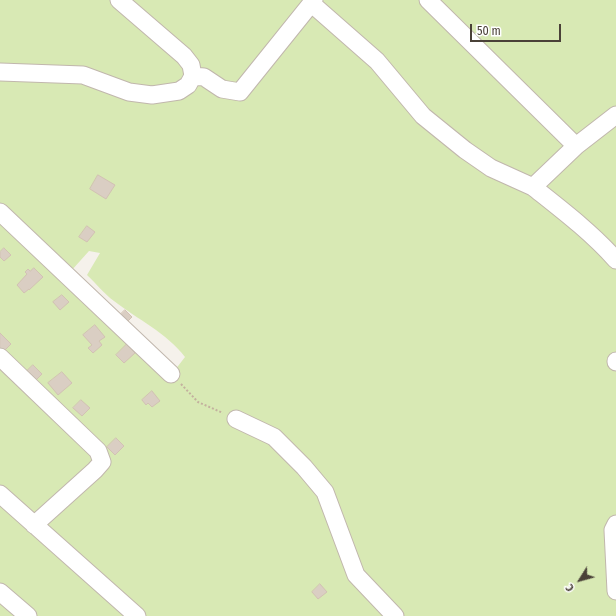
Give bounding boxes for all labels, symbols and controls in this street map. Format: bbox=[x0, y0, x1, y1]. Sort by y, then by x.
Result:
scale bar bbox=[472, 16, 563, 42]
text: 50 m bbox=[477, 24, 501, 38]
north arrow bbox=[560, 560, 600, 600]
text: С bbox=[563, 581, 577, 594]

